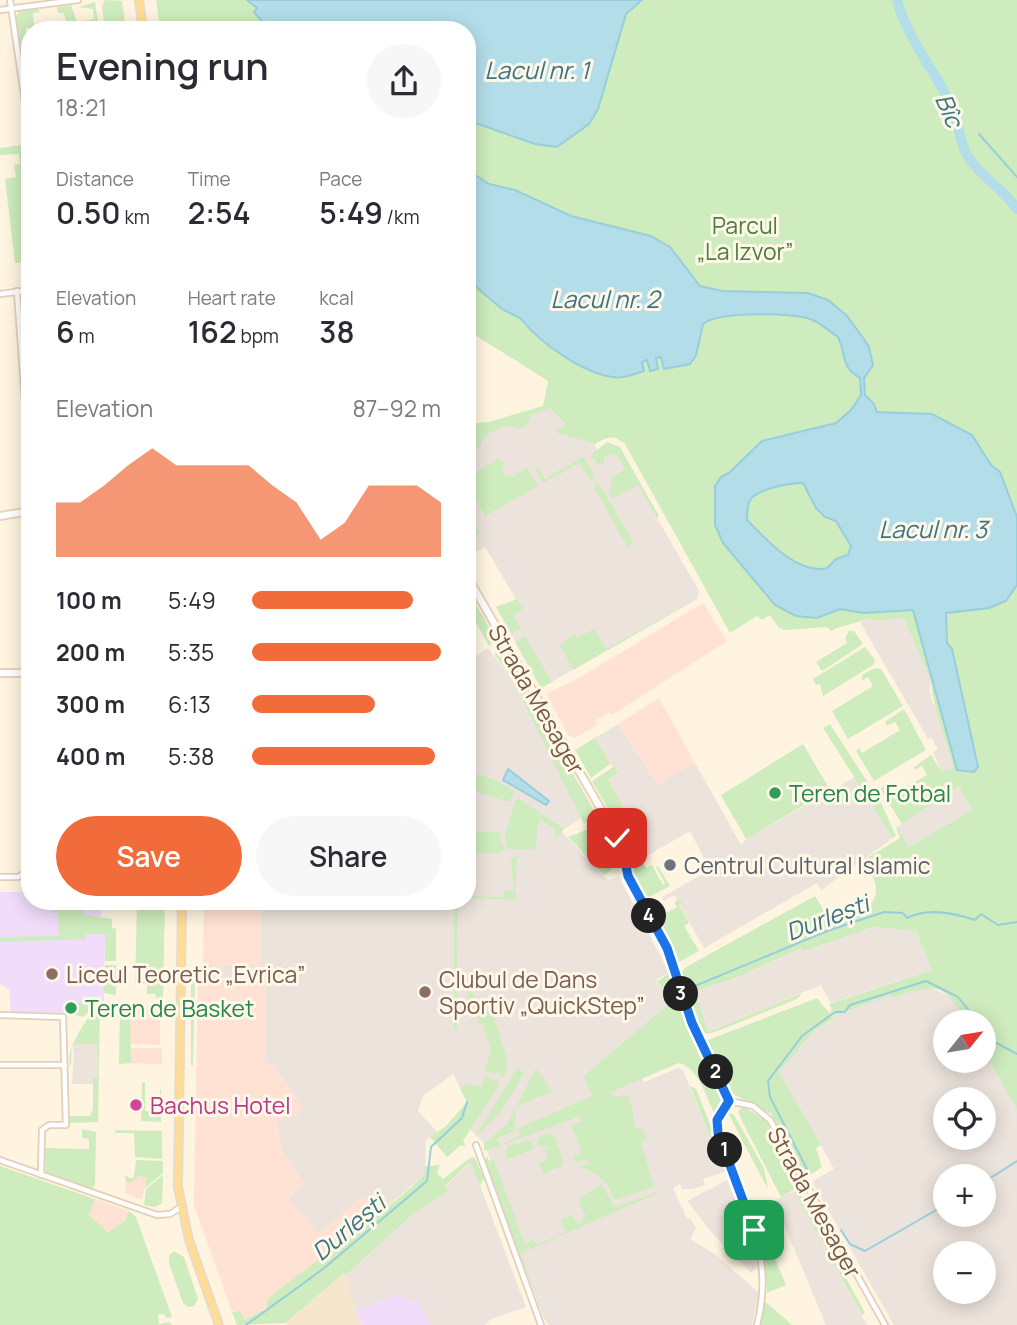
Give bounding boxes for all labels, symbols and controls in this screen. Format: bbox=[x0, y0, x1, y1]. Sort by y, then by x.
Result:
text: Evening run bbox=[56, 39, 269, 91]
button: share bbox=[367, 44, 441, 118]
water label: Lacul nr. 1 bbox=[485, 53, 591, 86]
water label: Bîc bbox=[928, 88, 973, 134]
text: 18:21 bbox=[56, 91, 107, 123]
text: Distance bbox=[56, 166, 134, 192]
text: Time bbox=[188, 166, 231, 192]
text: Pace bbox=[319, 166, 362, 192]
text: 0.50 bbox=[56, 192, 121, 233]
text: 2:54 bbox=[188, 192, 251, 233]
text: 5:49 bbox=[319, 192, 383, 233]
text: km bbox=[121, 204, 150, 230]
text: /km bbox=[383, 204, 420, 230]
park label: Parcul „La Izvor” bbox=[697, 209, 793, 267]
water label: Lacul nr. 2 bbox=[550, 282, 662, 315]
text: Elevation bbox=[56, 285, 136, 311]
text: Heart rate bbox=[188, 285, 276, 311]
text: kcal bbox=[319, 285, 354, 311]
text: 6 bbox=[56, 311, 75, 352]
text: 162 bbox=[188, 311, 237, 352]
text: 38 bbox=[319, 311, 355, 352]
text: m bbox=[75, 323, 95, 349]
text: bpm bbox=[237, 323, 279, 349]
text: Elevation bbox=[56, 392, 153, 424]
text: 87–92 m bbox=[353, 392, 441, 424]
water label: Lacul nr. 3 bbox=[879, 512, 990, 545]
text: 100 m bbox=[56, 584, 122, 616]
text: 5:49 bbox=[168, 584, 216, 616]
street label: Strada Mesager bbox=[481, 618, 593, 780]
text: 200 m bbox=[56, 636, 125, 668]
text: 5:35 bbox=[168, 636, 214, 668]
text: 300 m bbox=[56, 688, 125, 720]
text: 6:13 bbox=[168, 688, 211, 720]
text: 400 m bbox=[56, 740, 126, 772]
text: 5:38 bbox=[168, 740, 214, 772]
place label: Teren de Fotbal bbox=[789, 777, 951, 809]
marker: Teren de Fotbal bbox=[767, 785, 783, 801]
pin bbox=[587, 808, 647, 868]
button: Save bbox=[56, 816, 242, 896]
button: Share bbox=[256, 816, 441, 896]
icon: check bbox=[598, 819, 636, 857]
place label: Centrul Cultural Islamic bbox=[684, 849, 931, 881]
marker: Centrul Cultural Islamic bbox=[662, 857, 678, 873]
water label: Durlești bbox=[781, 885, 876, 948]
pin: 4 bbox=[632, 898, 666, 934]
text: 4 bbox=[643, 902, 654, 928]
place label: Liceul Teoretic „Evrica” bbox=[66, 958, 305, 990]
place label: Clubul de Dans Sportiv „QuickStep” bbox=[439, 963, 645, 1021]
marker: Liceul Teoretic „Evrica” bbox=[44, 966, 60, 982]
pin: 3 bbox=[664, 976, 698, 1012]
text: 3 bbox=[675, 980, 686, 1006]
marker: Clubul de Dans Sportiv „QuickStep” bbox=[417, 984, 433, 1000]
place label: Teren de Basket bbox=[85, 992, 254, 1024]
marker: Teren de Basket bbox=[63, 1000, 79, 1016]
north arrow bbox=[933, 1010, 996, 1073]
map controls bbox=[933, 1010, 996, 1304]
pin: 2 bbox=[698, 1054, 734, 1090]
text: 2 bbox=[710, 1058, 721, 1084]
button: locate bbox=[933, 1087, 996, 1150]
place label: Bachus Hotel bbox=[150, 1089, 291, 1121]
marker: Bachus Hotel bbox=[128, 1097, 144, 1113]
street label: Strada Mesager bbox=[760, 1121, 870, 1283]
pin: 1 bbox=[708, 1132, 742, 1168]
text: 1 bbox=[720, 1136, 729, 1162]
button: + bbox=[933, 1164, 996, 1227]
water label: Durlești bbox=[304, 1184, 394, 1267]
pin bbox=[724, 1200, 784, 1260]
icon: arrive bbox=[735, 1211, 773, 1249]
button: − bbox=[933, 1241, 996, 1304]

